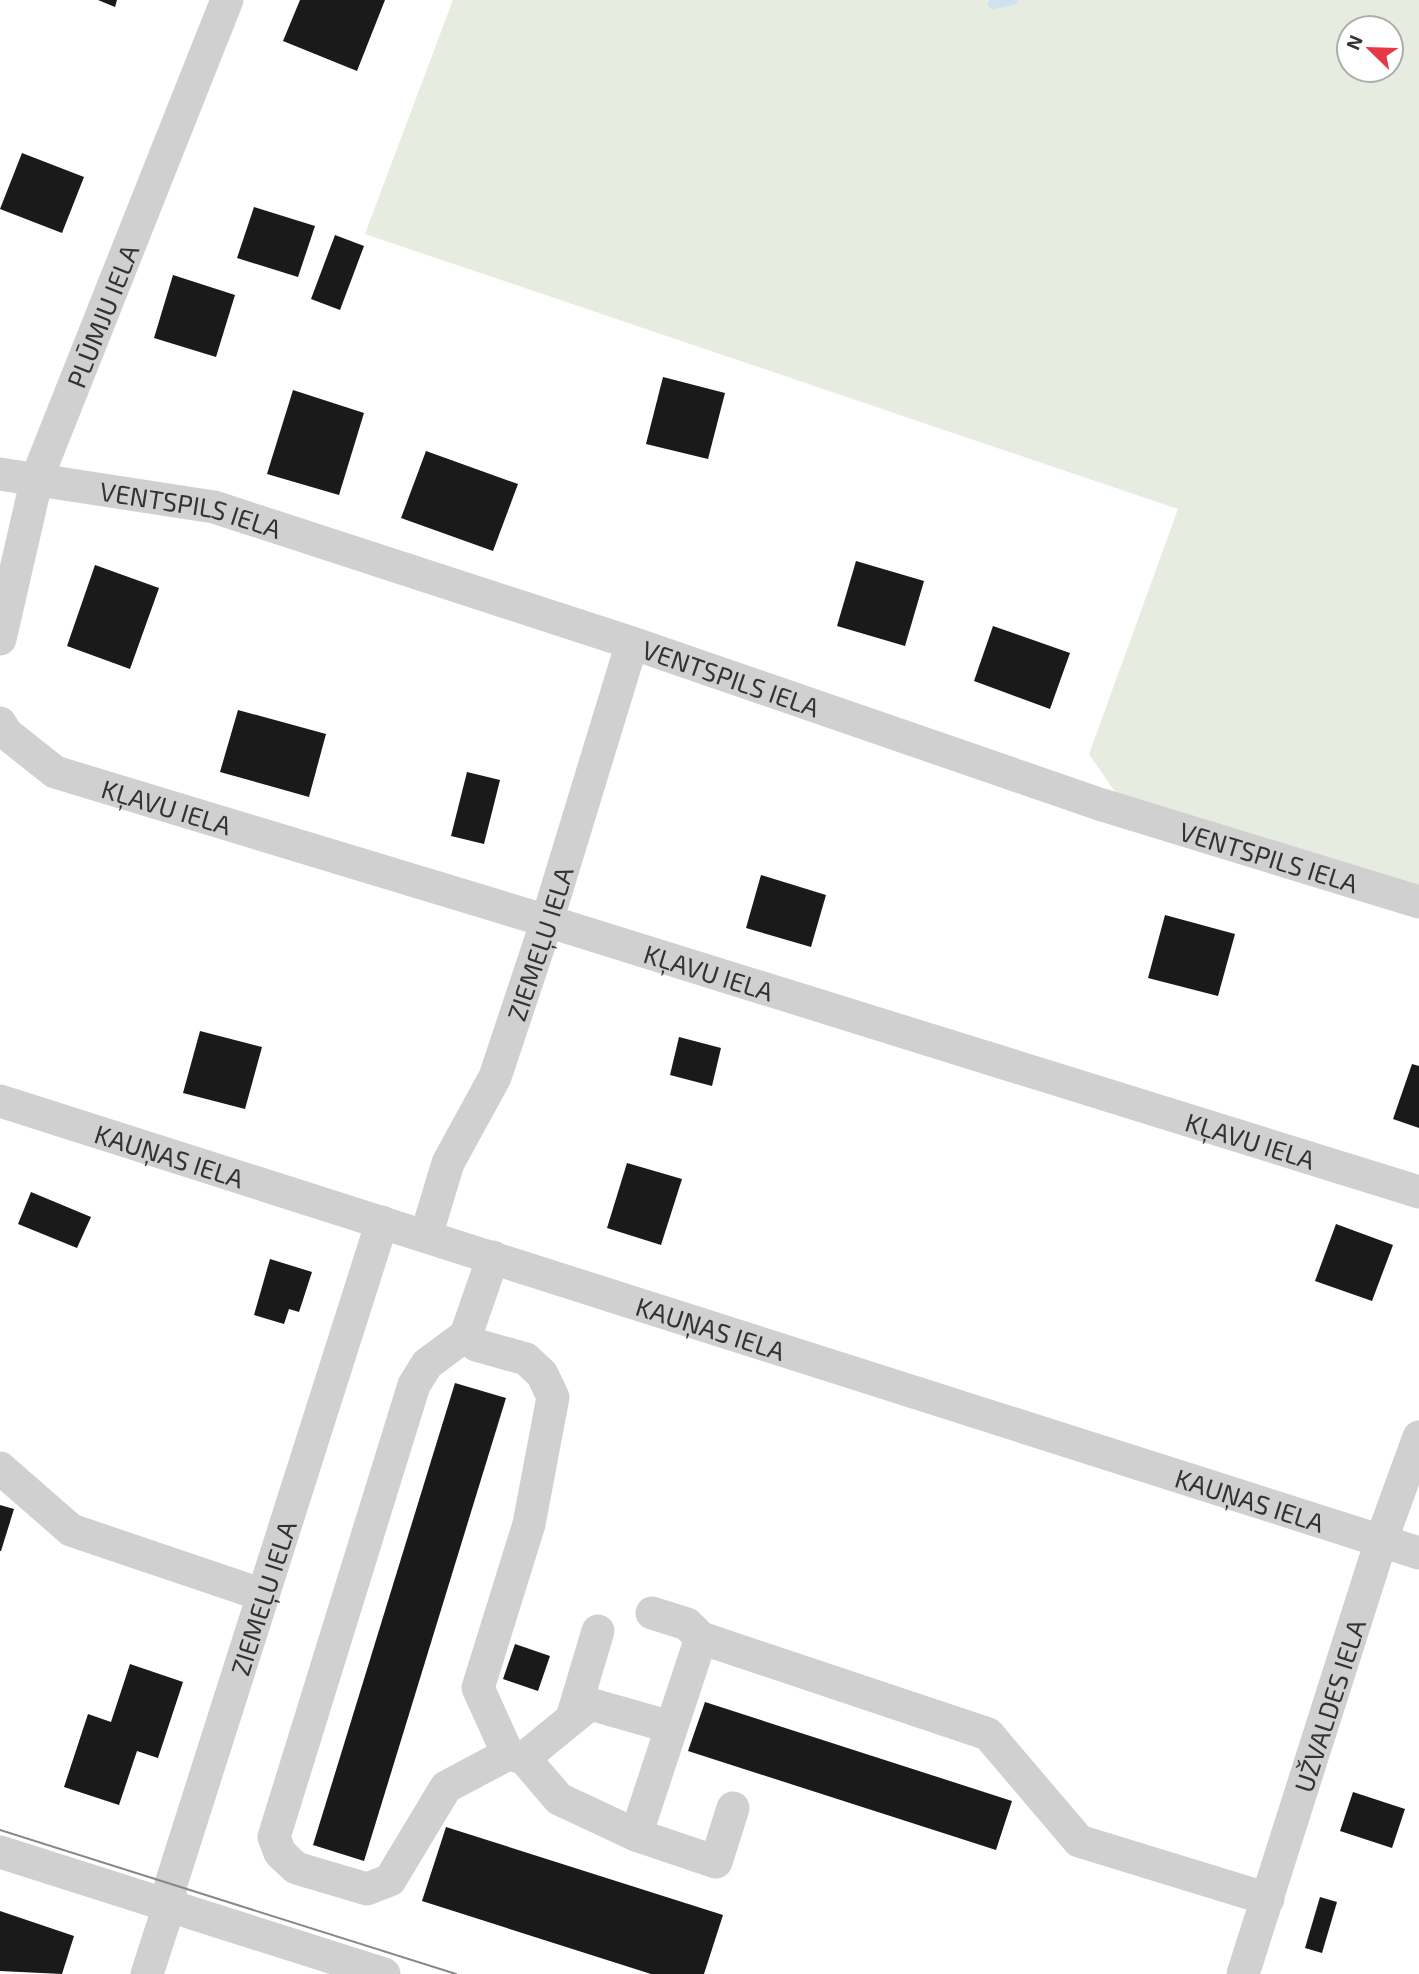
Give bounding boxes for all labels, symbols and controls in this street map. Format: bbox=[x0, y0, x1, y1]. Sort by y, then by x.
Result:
north arrow bbox=[1335, 14, 1405, 84]
text: N bbox=[1341, 31, 1367, 53]
street label: PLŪMJU IELA bbox=[59, 240, 144, 392]
street label: VENTSPILS IELA bbox=[98, 474, 285, 543]
street label: VENTSPILS IELA bbox=[639, 632, 824, 722]
street label: KĻAVU IELA bbox=[98, 772, 235, 840]
street label: VENTSPILS IELA bbox=[1176, 814, 1362, 898]
street label: ZIEMEĻU IELA bbox=[499, 862, 578, 1024]
street label: KĻAVU IELA bbox=[640, 937, 778, 1006]
street label: KĻAVU IELA bbox=[1182, 1105, 1319, 1174]
street label: KAUŅAS IELA bbox=[91, 1117, 248, 1193]
street label: KAUŅAS IELA bbox=[632, 1289, 789, 1366]
street label: KAUŅAS IELA bbox=[1172, 1461, 1328, 1537]
street label: ZIEMEĻU IELA bbox=[223, 1517, 301, 1679]
street label: UŽVALDES IELA bbox=[1287, 1615, 1371, 1796]

